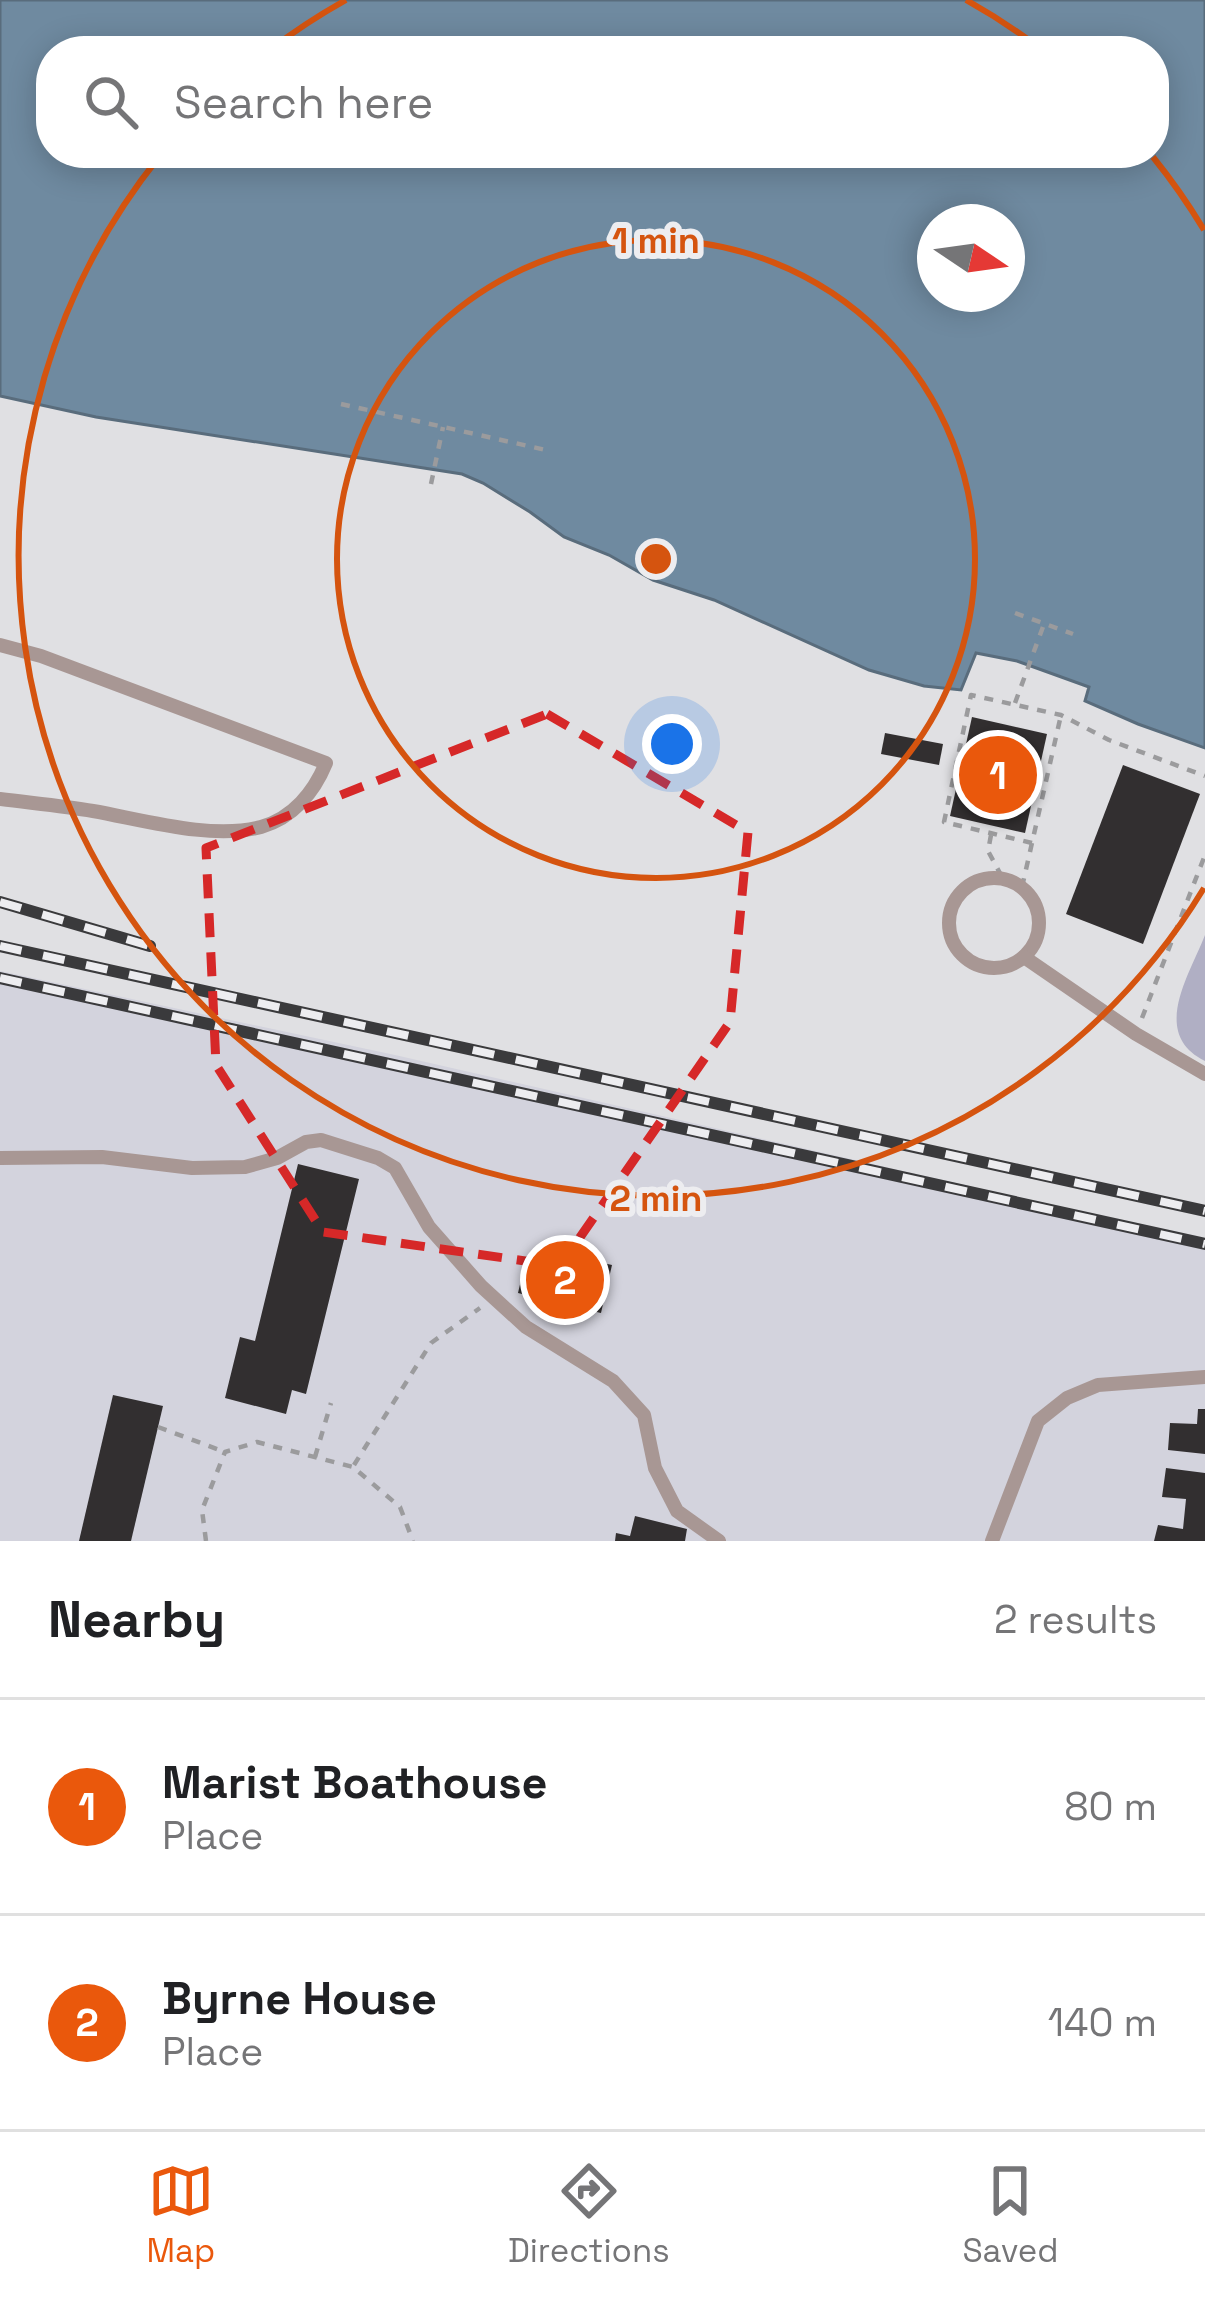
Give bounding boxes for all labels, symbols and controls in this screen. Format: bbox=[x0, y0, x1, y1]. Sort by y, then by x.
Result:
search box bbox=[36, 36, 1169, 168]
icon: search bbox=[78, 69, 144, 135]
text: Search here bbox=[174, 74, 433, 131]
north arrow bbox=[917, 204, 1025, 312]
text: 1 min bbox=[612, 218, 700, 264]
centre of rings bbox=[635, 538, 677, 580]
your location bbox=[642, 714, 702, 774]
pin: 1 bbox=[959, 730, 1037, 820]
text: 2 min bbox=[609, 1176, 703, 1222]
pin: 2 bbox=[526, 1235, 604, 1325]
text: Nearby bbox=[48, 1587, 225, 1652]
text: 2 results bbox=[994, 1595, 1157, 1644]
text: Marist Boathouse bbox=[162, 1754, 547, 1811]
text: 1 bbox=[78, 1782, 96, 1831]
text: 80 m bbox=[1064, 1782, 1157, 1831]
text: Place bbox=[162, 1811, 263, 1860]
text: Byrne House bbox=[162, 1970, 437, 2027]
text: 2 bbox=[75, 1998, 99, 2047]
text: 140 m bbox=[1048, 1998, 1157, 2047]
text: Place bbox=[162, 2027, 263, 2076]
tab: Map bbox=[146, 2158, 215, 2272]
tab: Directions bbox=[508, 2158, 670, 2272]
tab: Saved bbox=[962, 2158, 1059, 2272]

